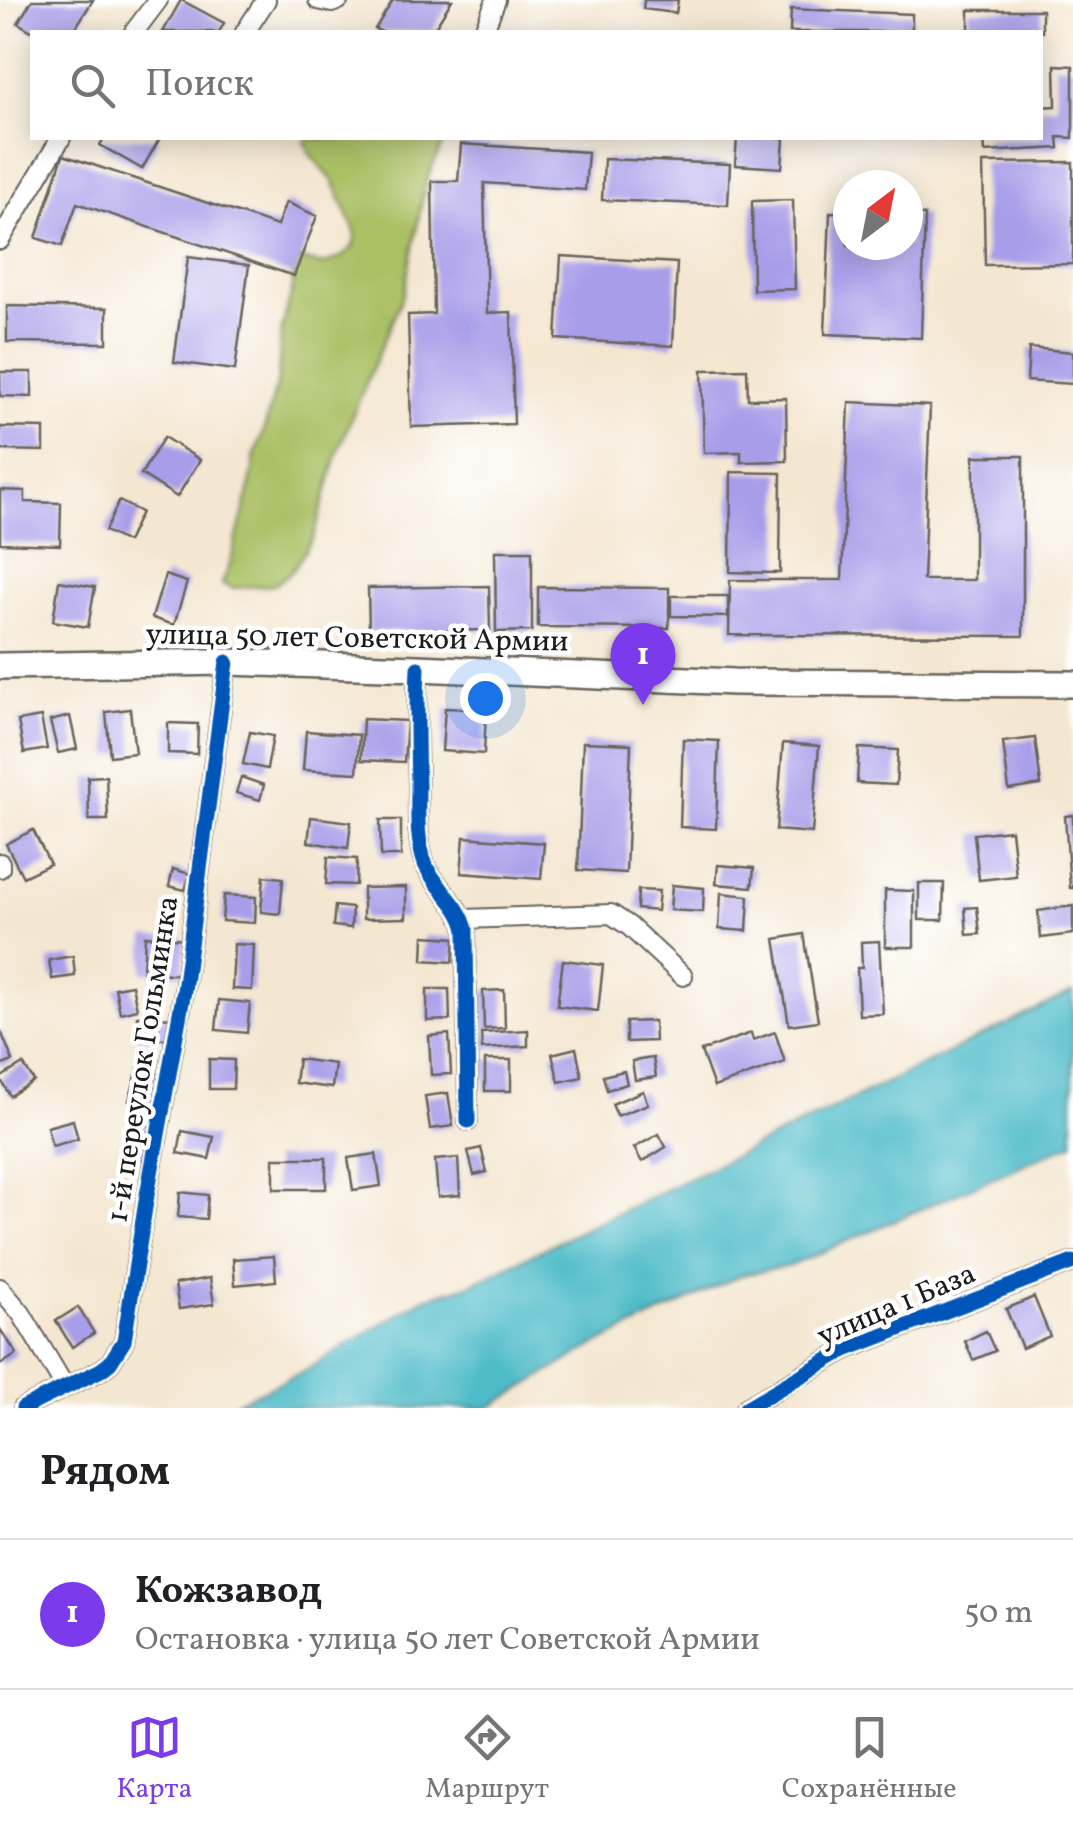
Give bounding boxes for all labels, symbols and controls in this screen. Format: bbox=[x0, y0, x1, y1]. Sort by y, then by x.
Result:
search box bbox=[30, 30, 1043, 140]
icon: search bbox=[65, 58, 120, 113]
text: Поиск bbox=[145, 59, 254, 112]
north arrow bbox=[833, 170, 923, 260]
street label: улица 50 лет Советской Армии bbox=[145, 614, 569, 664]
pin: 1 bbox=[610, 622, 676, 705]
your location bbox=[460, 673, 511, 724]
street label: 1-й переулок Гольминка bbox=[97, 893, 191, 1226]
street label: улица 1 База bbox=[811, 1254, 983, 1358]
text: Рядом bbox=[40, 1444, 170, 1503]
text: Кожзавод bbox=[135, 1566, 322, 1619]
text: 1 bbox=[66, 1592, 79, 1636]
text: 50 m bbox=[964, 1592, 1033, 1636]
text: Остановка · улица 50 лет Советской Армии bbox=[135, 1619, 760, 1663]
tab: Карта bbox=[116, 1710, 192, 1809]
tab: Маршрут bbox=[425, 1710, 549, 1809]
tab: Сохранённые bbox=[782, 1710, 957, 1809]

